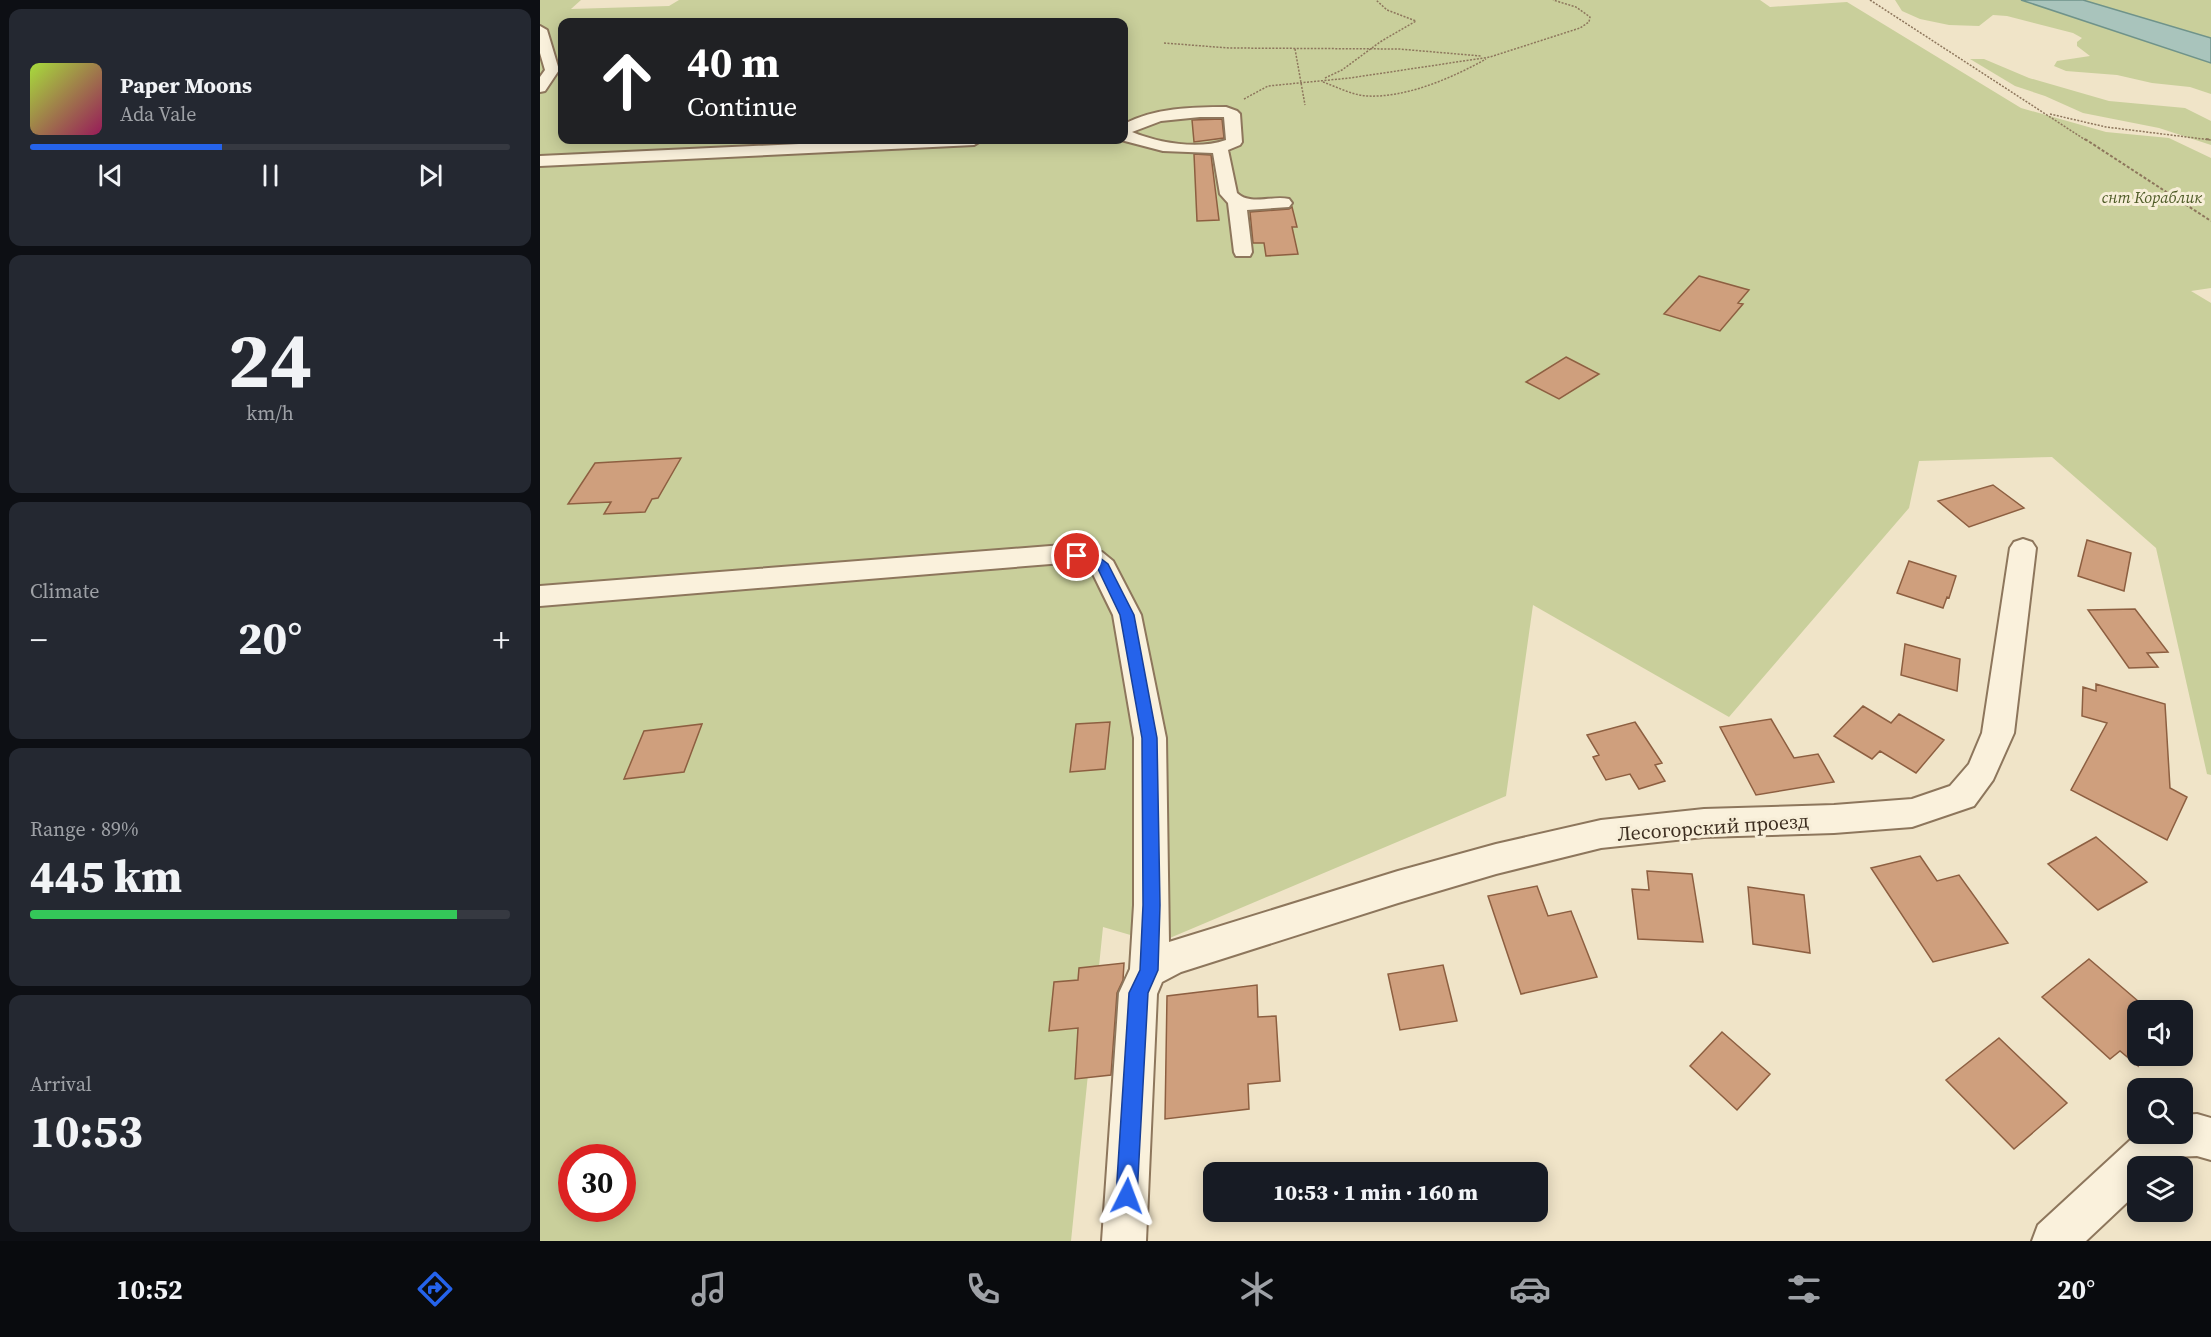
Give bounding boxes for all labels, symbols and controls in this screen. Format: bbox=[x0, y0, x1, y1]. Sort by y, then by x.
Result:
text: 40 m bbox=[687, 33, 780, 91]
icon: ahead bbox=[588, 42, 666, 120]
text: Paper Moons bbox=[120, 70, 252, 100]
text: Continue bbox=[687, 88, 797, 125]
text: Ada Vale bbox=[120, 100, 196, 128]
icon: previous bbox=[94, 159, 127, 192]
icon: pause bbox=[254, 159, 287, 192]
icon: next bbox=[414, 159, 447, 192]
park label: снт Кораблик bbox=[2102, 186, 2202, 208]
text: 24 bbox=[228, 306, 312, 413]
text: km/h bbox=[246, 399, 294, 427]
pin bbox=[1051, 530, 1102, 581]
icon: arrive bbox=[1060, 539, 1093, 572]
text: Climate bbox=[30, 577, 99, 605]
text: 20° bbox=[238, 607, 302, 669]
text: − bbox=[30, 617, 48, 662]
text: + bbox=[492, 617, 510, 662]
street label: Лесогорский проезд bbox=[1616, 806, 1810, 848]
text: Range · 89% bbox=[30, 815, 139, 843]
text: 445 km bbox=[30, 845, 182, 907]
map controls bbox=[2127, 1000, 2193, 1222]
button: sound bbox=[2127, 1000, 2193, 1066]
text: Arrival bbox=[30, 1070, 92, 1098]
button: search bbox=[2127, 1078, 2193, 1144]
text: 10:53 bbox=[30, 1100, 143, 1162]
speed limit sign: 30 bbox=[558, 1144, 636, 1222]
button: layers bbox=[2127, 1156, 2193, 1222]
position arrow bbox=[1095, 1164, 1159, 1228]
text: 10:53 · 1 min · 160 m bbox=[1273, 1177, 1478, 1207]
icon: directions bbox=[414, 1268, 456, 1310]
icon: music bbox=[688, 1268, 730, 1310]
icon: phone bbox=[962, 1268, 1004, 1310]
icon: climate bbox=[1236, 1268, 1278, 1310]
icon: car bbox=[1509, 1268, 1551, 1310]
icon: filters bbox=[1783, 1268, 1825, 1310]
text: 10:52 bbox=[116, 1271, 183, 1308]
text: 20° bbox=[2057, 1271, 2095, 1308]

